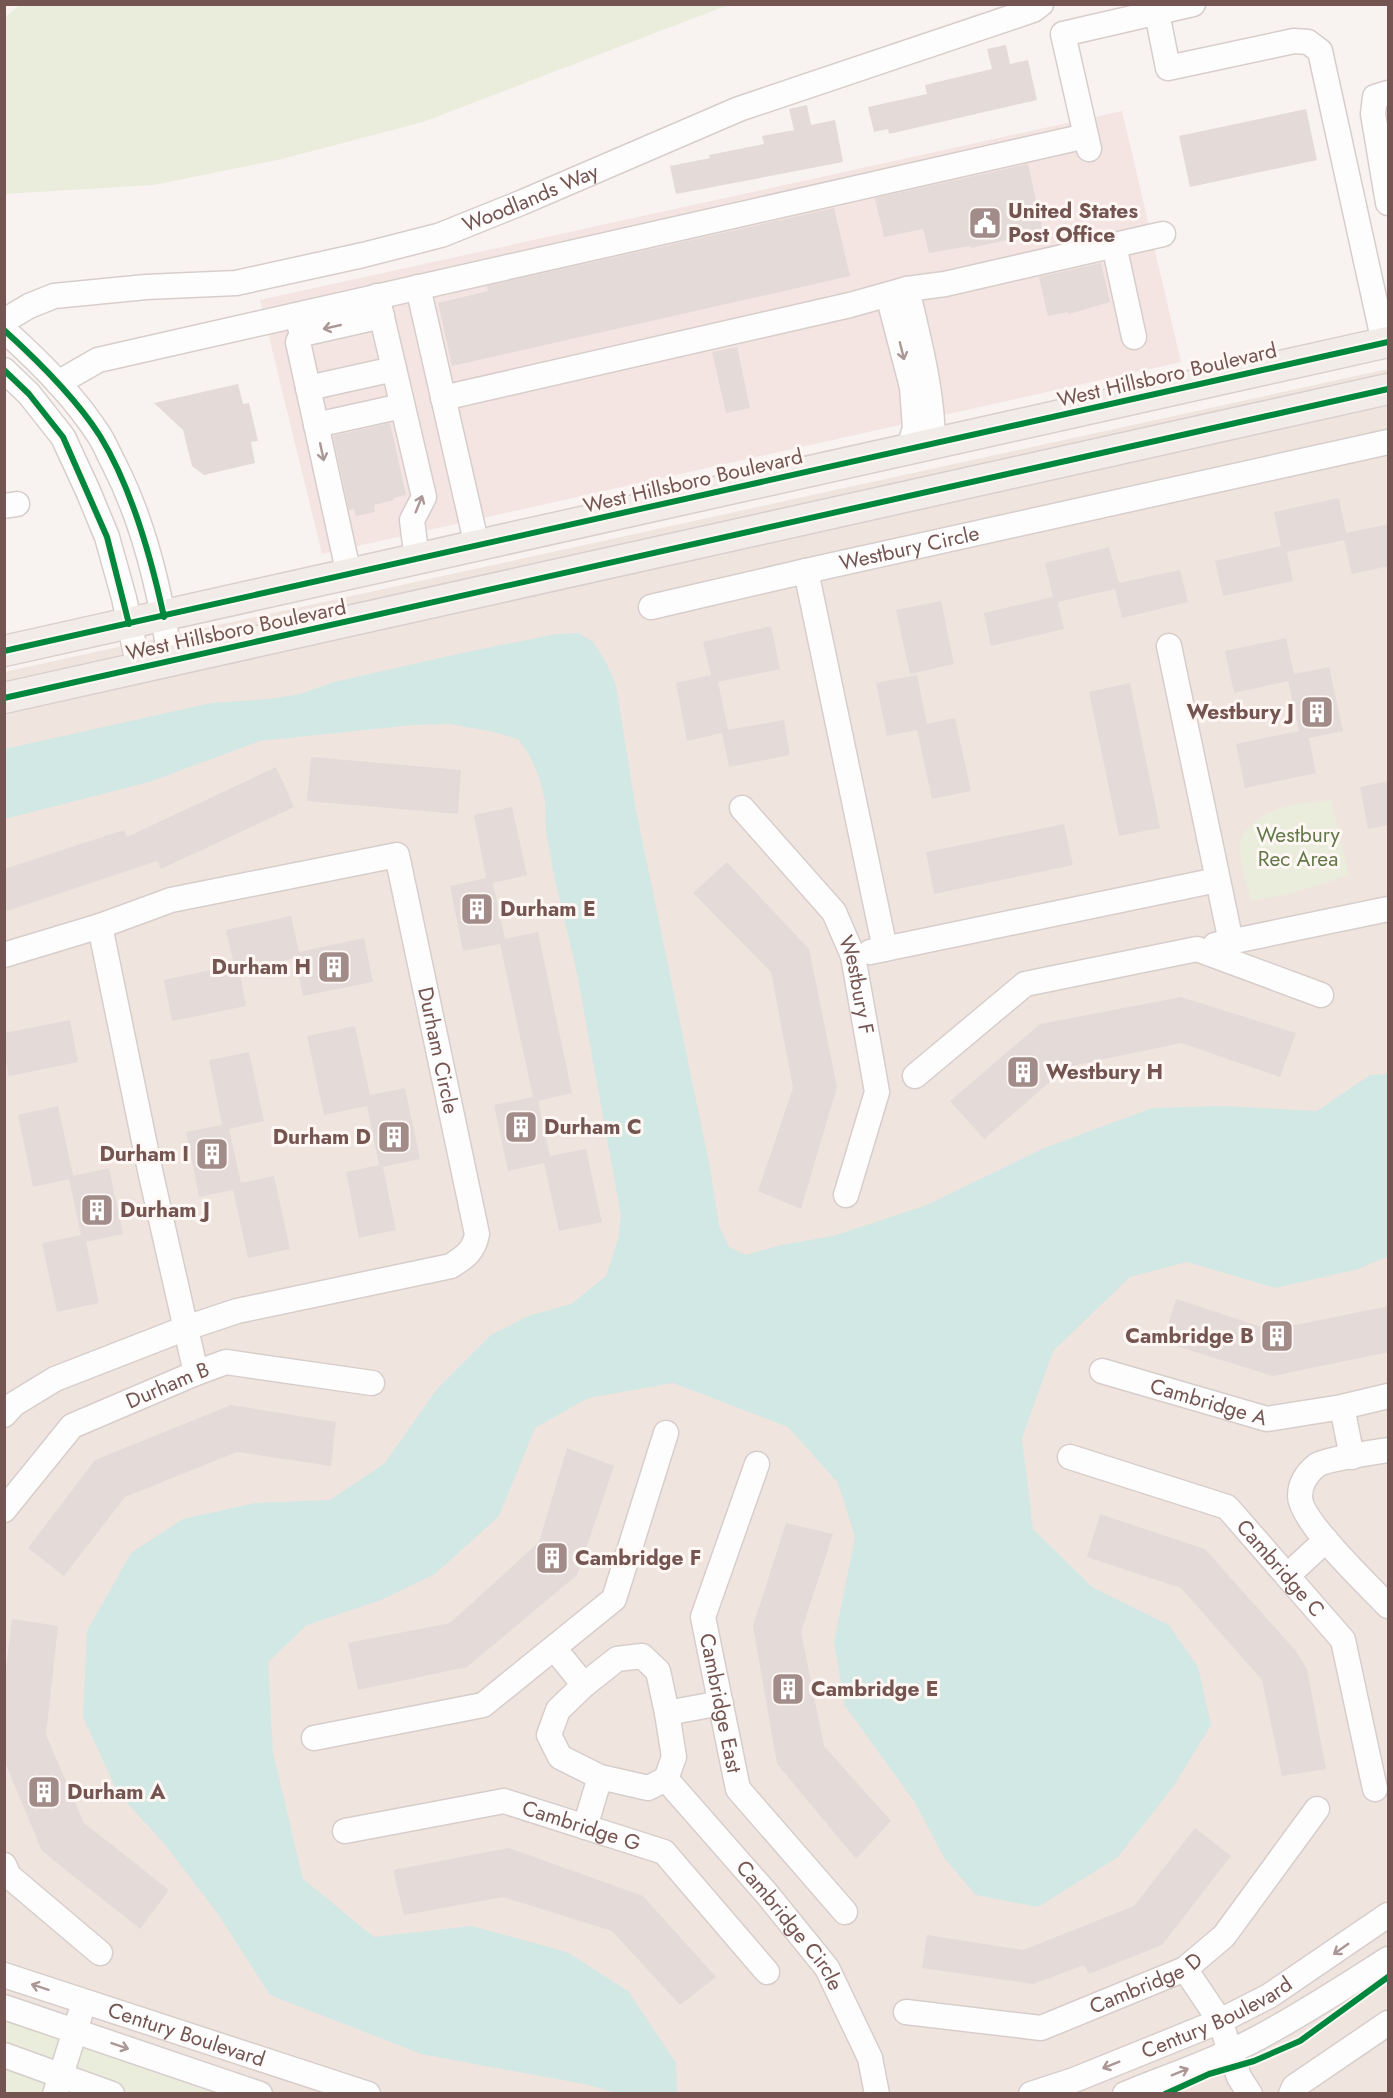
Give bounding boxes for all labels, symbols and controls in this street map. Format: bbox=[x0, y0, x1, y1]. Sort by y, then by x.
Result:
street label: Woodlands Way bbox=[458, 156, 604, 240]
place label: United States Post Office bbox=[1008, 196, 1138, 250]
public building icon: United States Post Office bbox=[967, 205, 1003, 241]
one-way arrow bbox=[323, 322, 342, 334]
street label: West Hillsboro Boulevard bbox=[1054, 335, 1280, 415]
one-way arrow bbox=[897, 342, 909, 361]
street label: West Hillsboro Boulevard bbox=[580, 441, 806, 521]
one-way arrow bbox=[317, 442, 328, 461]
one-way arrow bbox=[414, 495, 425, 513]
street label: Westbury Circle bbox=[837, 518, 982, 578]
street label: West Hillsboro Boulevard bbox=[123, 592, 349, 668]
building icon: Westbury J bbox=[1299, 694, 1335, 730]
place label: Westbury J bbox=[1187, 697, 1294, 727]
park label: Westbury Rec Area bbox=[1256, 820, 1341, 874]
building icon: Durham E bbox=[459, 891, 495, 927]
place label: Durham E bbox=[500, 894, 596, 924]
street label: Westbury F bbox=[831, 931, 882, 1037]
building icon: Durham H bbox=[316, 949, 352, 985]
place label: Durham H bbox=[212, 952, 311, 982]
street label: Durham Circle bbox=[410, 984, 466, 1117]
building icon: Westbury H bbox=[1005, 1054, 1041, 1090]
place label: Westbury H bbox=[1046, 1057, 1163, 1087]
building icon: Durham C bbox=[503, 1109, 539, 1145]
place label: Durham C bbox=[544, 1112, 642, 1142]
building icon: Durham D bbox=[376, 1119, 412, 1155]
place label: Durham D bbox=[273, 1122, 371, 1152]
building icon: Durham I bbox=[194, 1136, 230, 1172]
place label: Durham I bbox=[99, 1139, 189, 1169]
building icon: Durham J bbox=[79, 1192, 115, 1228]
place label: Durham J bbox=[120, 1195, 210, 1225]
building icon: Cambridge B bbox=[1259, 1318, 1295, 1354]
place label: Cambridge B bbox=[1125, 1321, 1254, 1351]
street label: Durham B bbox=[121, 1354, 213, 1416]
street label: Cambridge A bbox=[1147, 1371, 1271, 1433]
street label: Cambridge C bbox=[1229, 1513, 1331, 1624]
building icon: Cambridge F bbox=[534, 1540, 570, 1576]
place label: Cambridge F bbox=[575, 1543, 701, 1573]
street label: Cambridge East bbox=[692, 1630, 749, 1775]
building icon: Cambridge E bbox=[770, 1671, 806, 1707]
place label: Cambridge E bbox=[811, 1674, 938, 1704]
building icon: Durham A bbox=[26, 1774, 62, 1810]
place label: Durham A bbox=[67, 1777, 166, 1807]
street label: Cambridge G bbox=[518, 1793, 644, 1859]
street label: Cambridge Circle bbox=[729, 1854, 851, 1996]
one-way arrow bbox=[1333, 1943, 1349, 1955]
street label: Cambridge D bbox=[1085, 1945, 1209, 2022]
street label: Century Boulevard bbox=[1137, 1969, 1298, 2066]
one-way arrow bbox=[31, 1980, 50, 1991]
street label: Century Boulevard bbox=[104, 1995, 269, 2074]
one-way arrow bbox=[110, 2041, 129, 2052]
one-way arrow bbox=[1103, 2060, 1121, 2071]
one-way arrow bbox=[1170, 2066, 1189, 2077]

